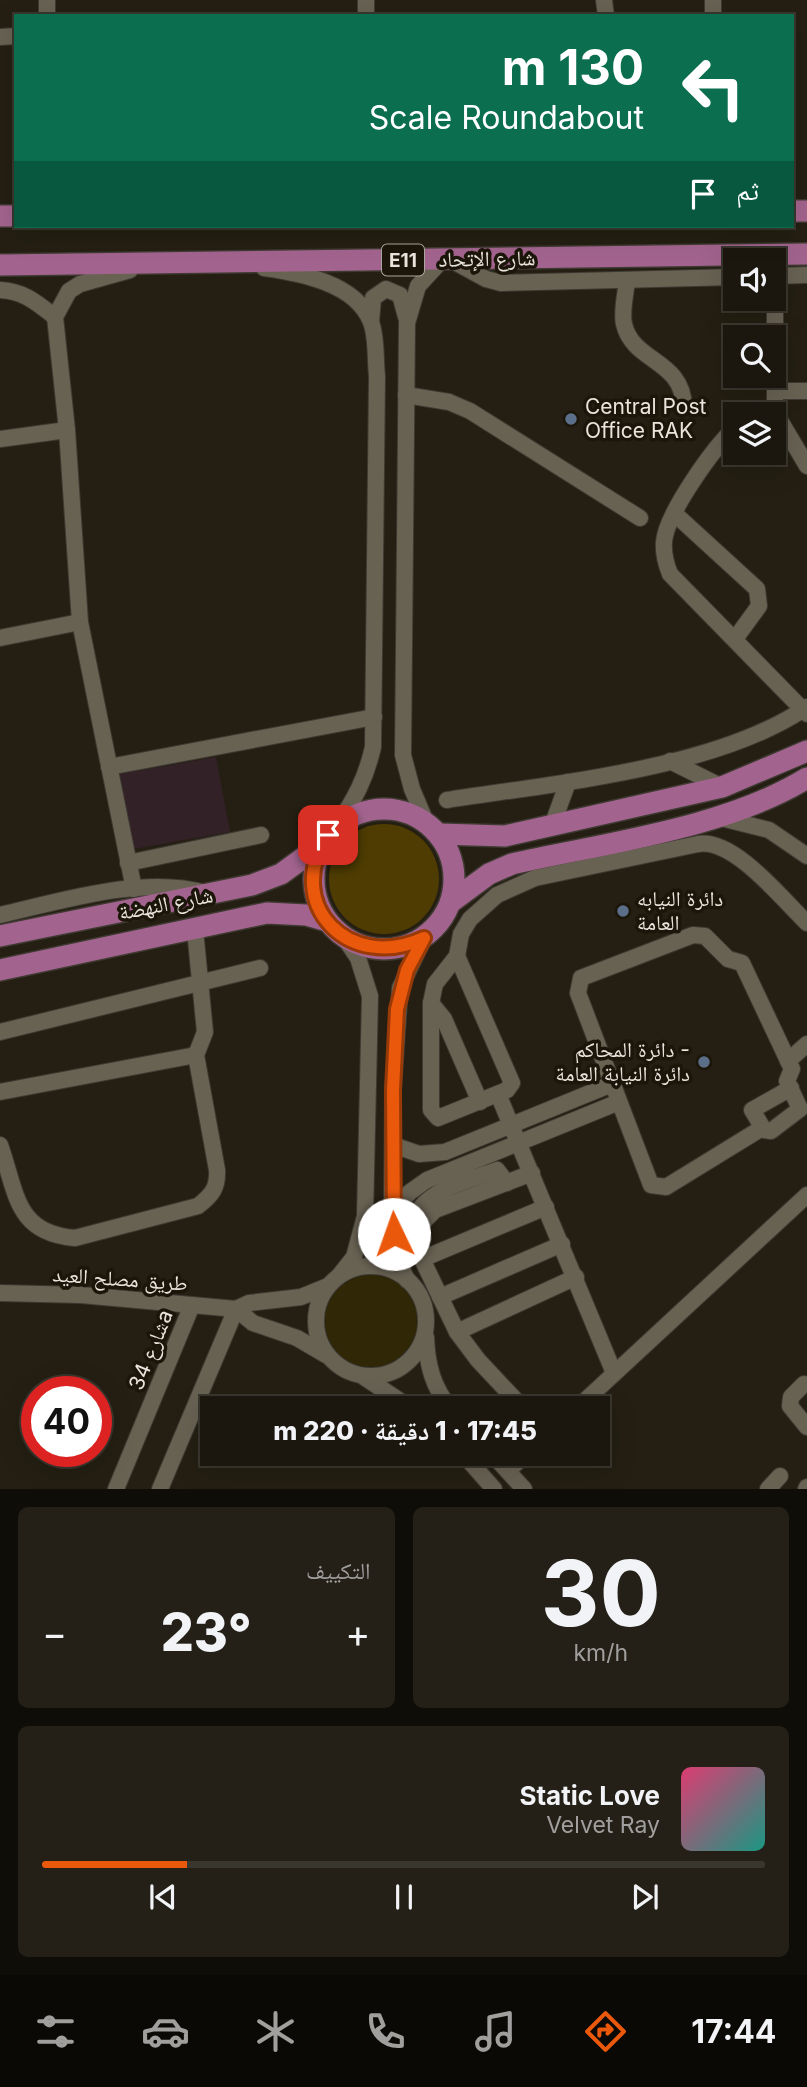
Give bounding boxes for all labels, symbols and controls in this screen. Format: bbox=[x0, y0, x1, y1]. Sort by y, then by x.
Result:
text: 130 m bbox=[502, 38, 644, 97]
icon: left bbox=[668, 42, 759, 133]
text: Scale Roundabout bbox=[369, 98, 644, 137]
icon: arrive bbox=[684, 175, 722, 213]
text: ثم bbox=[736, 175, 759, 206]
road number: E11 bbox=[382, 244, 424, 276]
street label: شارع الإتحاد bbox=[438, 245, 536, 273]
map controls bbox=[723, 248, 786, 465]
button: sound bbox=[723, 248, 786, 311]
button: search bbox=[723, 325, 786, 388]
place label: Central Post Office RAK bbox=[585, 394, 707, 443]
button: layers bbox=[723, 402, 786, 465]
marker: Central Post Office RAK bbox=[563, 411, 579, 427]
pin bbox=[298, 805, 358, 865]
icon: arrive bbox=[309, 816, 347, 854]
street label: شارع النهضة bbox=[117, 882, 215, 926]
place label: دائرة النيابه العامة bbox=[637, 886, 723, 935]
marker: دائرة النيابه العامة bbox=[615, 903, 631, 919]
place label: دائرة المحاكم - دائرة النيابة العامة bbox=[555, 1037, 690, 1086]
marker: دائرة المحاكم - دائرة النيابة العامة bbox=[696, 1054, 712, 1070]
position arrow bbox=[357, 1197, 431, 1271]
street label: طريق مصلح العيد bbox=[51, 1261, 189, 1297]
street label: شارع 34a bbox=[123, 1306, 179, 1394]
speed limit sign: 40 bbox=[21, 1376, 112, 1467]
text: 17:45 · 1 دقيقة · 220 m bbox=[273, 1415, 537, 1446]
text: 30 bbox=[541, 1538, 661, 1648]
text: التكييف bbox=[306, 1557, 371, 1585]
text: 23° bbox=[161, 1601, 252, 1664]
text: − bbox=[42, 1610, 67, 1656]
text: + bbox=[345, 1610, 370, 1656]
text: km/h bbox=[573, 1639, 628, 1667]
text: Static Love bbox=[519, 1780, 660, 1811]
text: Velvet Ray bbox=[546, 1811, 660, 1839]
icon: previous bbox=[144, 1878, 182, 1916]
icon: pause bbox=[385, 1878, 423, 1916]
icon: next bbox=[626, 1878, 664, 1916]
icon: filters bbox=[31, 2007, 80, 2056]
icon: car bbox=[141, 2007, 190, 2056]
icon: climate bbox=[251, 2007, 300, 2056]
icon: phone bbox=[361, 2007, 410, 2056]
icon: music bbox=[471, 2007, 520, 2056]
icon: directions bbox=[581, 2007, 630, 2056]
text: 17:44 bbox=[691, 2012, 776, 2051]

